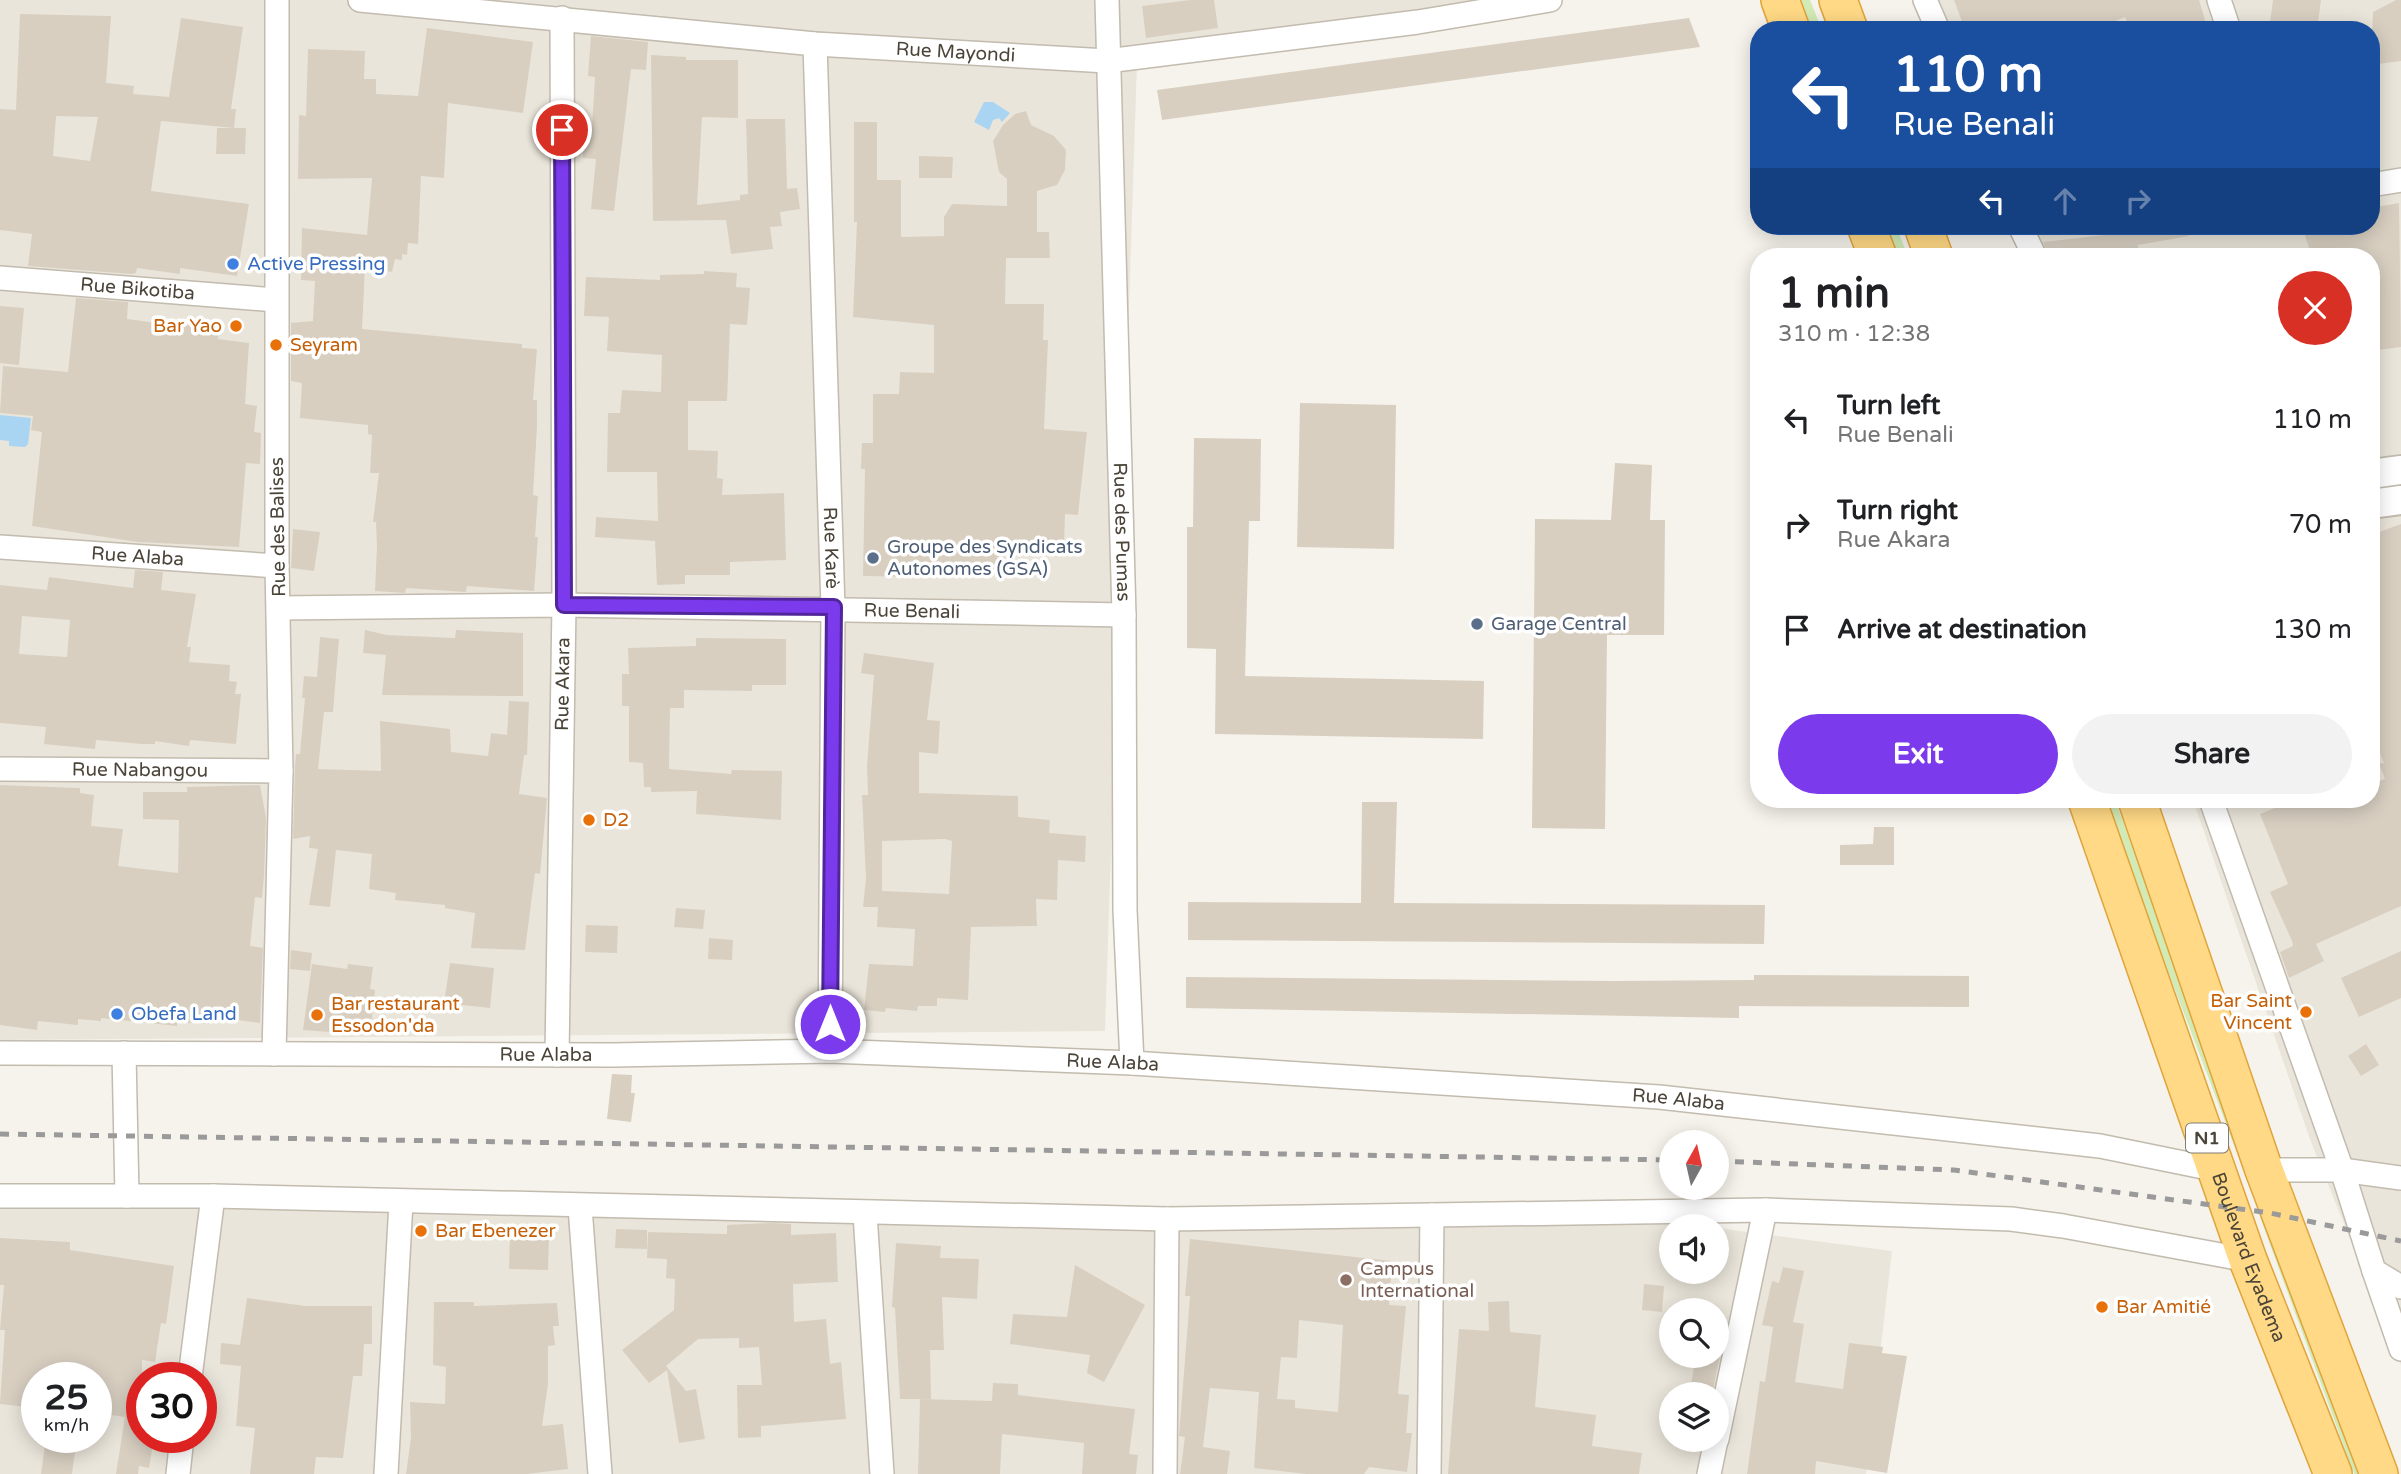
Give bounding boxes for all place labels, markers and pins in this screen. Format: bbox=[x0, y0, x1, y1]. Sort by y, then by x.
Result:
pin bbox=[532, 100, 592, 160]
place label: Active Pressing bbox=[247, 253, 386, 275]
marker: Active Pressing bbox=[225, 256, 241, 272]
place label: Bar Yao bbox=[153, 315, 222, 337]
marker: Bar Yao bbox=[228, 318, 244, 334]
place label: Seyram bbox=[290, 334, 358, 356]
marker: Seyram bbox=[268, 337, 284, 353]
place label: Groupe des Syndicats Autonomes (GSA) bbox=[887, 536, 1083, 580]
marker: Groupe des Syndicats Autonomes (GSA) bbox=[865, 550, 881, 566]
place label: Garage Central bbox=[1491, 613, 1627, 635]
marker: Garage Central bbox=[1469, 616, 1485, 632]
place label: D2 bbox=[603, 809, 629, 831]
marker: D2 bbox=[581, 812, 597, 828]
place label: Bar Saint Vincent bbox=[2210, 990, 2292, 1034]
place label: Bar restaurant Essodon'da bbox=[331, 993, 460, 1037]
place label: Obefa Land bbox=[131, 1003, 237, 1025]
marker: Bar Saint Vincent bbox=[2298, 1004, 2314, 1020]
marker: Obefa Land bbox=[109, 1006, 125, 1022]
marker: Bar restaurant Essodon'da bbox=[309, 1007, 325, 1023]
place label: Bar Ebenezer bbox=[435, 1220, 556, 1242]
marker: Bar Ebenezer bbox=[413, 1223, 429, 1239]
place label: Campus International bbox=[1360, 1258, 1474, 1302]
marker: Campus International bbox=[1338, 1272, 1354, 1288]
place label: Bar Amitié bbox=[2116, 1296, 2211, 1318]
marker: Bar Amitié bbox=[2094, 1299, 2110, 1315]

